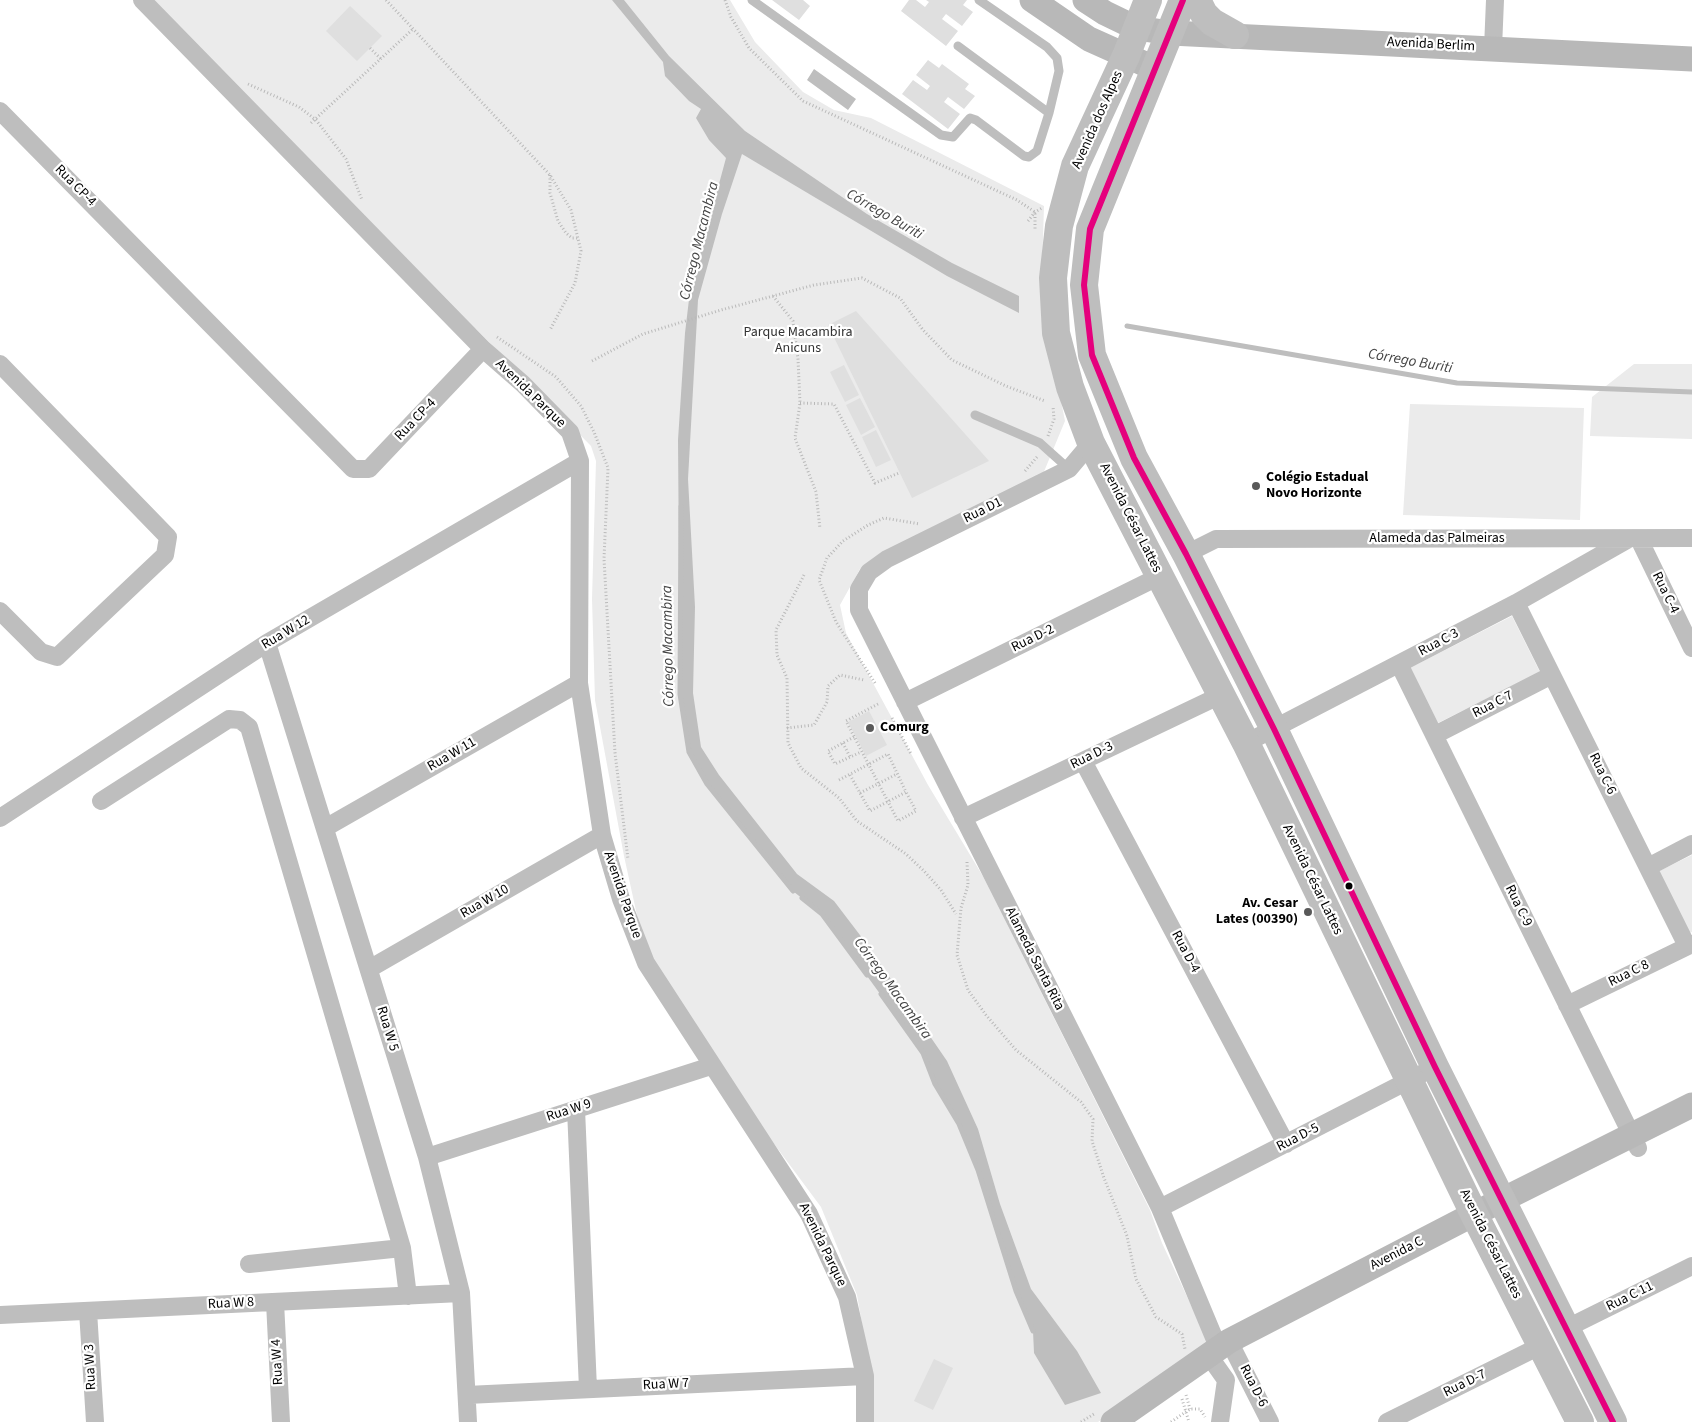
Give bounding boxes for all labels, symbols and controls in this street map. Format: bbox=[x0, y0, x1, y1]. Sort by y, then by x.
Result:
street label: Avenida Berlim bbox=[1386, 34, 1476, 56]
street label: Avenida dos Alpes bbox=[1069, 68, 1127, 172]
street label: Rua CP-4 bbox=[51, 162, 99, 210]
water label: Córrego Macambira bbox=[677, 180, 723, 302]
water label: Córrego Buriti bbox=[843, 186, 925, 244]
park label: Parque Macambira Anicuns bbox=[743, 325, 853, 358]
water label: Córrego Buriti bbox=[1366, 346, 1454, 378]
street label: Avenida Parque bbox=[491, 356, 569, 432]
street label: Rua CP-4 bbox=[392, 395, 440, 445]
street label: Avenida César Lattes bbox=[1095, 460, 1165, 576]
place label: Colégio Estadual Novo Horizonte bbox=[1266, 470, 1368, 502]
marker: Colégio Estadual Novo Horizonte bbox=[1250, 480, 1262, 492]
street label: Rua D1 bbox=[961, 494, 1005, 528]
street label: Alameda das Palmeiras bbox=[1369, 531, 1505, 547]
street label: Rua C-4 bbox=[1648, 569, 1682, 617]
water label: Córrego Macambira bbox=[659, 585, 679, 707]
street label: Rua W 12 bbox=[259, 612, 313, 654]
street label: Rua D-2 bbox=[1009, 622, 1057, 656]
street label: Rua C 3 bbox=[1416, 625, 1462, 661]
street label: Rua C 7 bbox=[1470, 688, 1516, 722]
place label: Comurg bbox=[880, 720, 929, 736]
marker: Comurg bbox=[864, 722, 876, 734]
street label: Rua W 11 bbox=[425, 734, 479, 776]
street label: Rua D-3 bbox=[1068, 739, 1116, 773]
street label: Rua C-6 bbox=[1585, 750, 1619, 798]
street label: Avenida César Lattes bbox=[1278, 822, 1346, 938]
street label: Avenida Parque bbox=[599, 849, 645, 941]
street label: Rua W 10 bbox=[458, 881, 512, 923]
unlabelled marker bbox=[1344, 881, 1354, 891]
street label: Rua C-9 bbox=[1501, 882, 1535, 930]
place label: Av. Cesar Lates (00390) bbox=[1216, 896, 1298, 929]
street label: Alameda Santa Rita bbox=[1001, 904, 1067, 1014]
marker: Av. Cesar Lates (00390) bbox=[1302, 906, 1314, 918]
street label: Rua D-4 bbox=[1167, 928, 1203, 976]
water label: Córrego Macambira bbox=[849, 935, 935, 1043]
street label: Rua C 8 bbox=[1606, 957, 1652, 991]
street label: Rua W 5 bbox=[372, 1004, 402, 1054]
street label: Rua W 9 bbox=[544, 1096, 594, 1126]
street label: Rua D-5 bbox=[1274, 1120, 1322, 1156]
street label: Avenida César Lattes bbox=[1455, 1186, 1525, 1302]
street label: Avenida Parque bbox=[794, 1200, 850, 1290]
street label: Avenida C bbox=[1368, 1233, 1426, 1275]
street label: Rua C 11 bbox=[1604, 1278, 1656, 1316]
street label: Rua W 8 bbox=[207, 1294, 255, 1314]
street label: Rua W 4 bbox=[268, 1338, 288, 1386]
street label: Rua W 3 bbox=[81, 1343, 101, 1391]
street label: Rua D-6 bbox=[1235, 1362, 1271, 1410]
street label: Rua D-7 bbox=[1441, 1367, 1489, 1401]
street label: Rua W 7 bbox=[642, 1375, 690, 1395]

